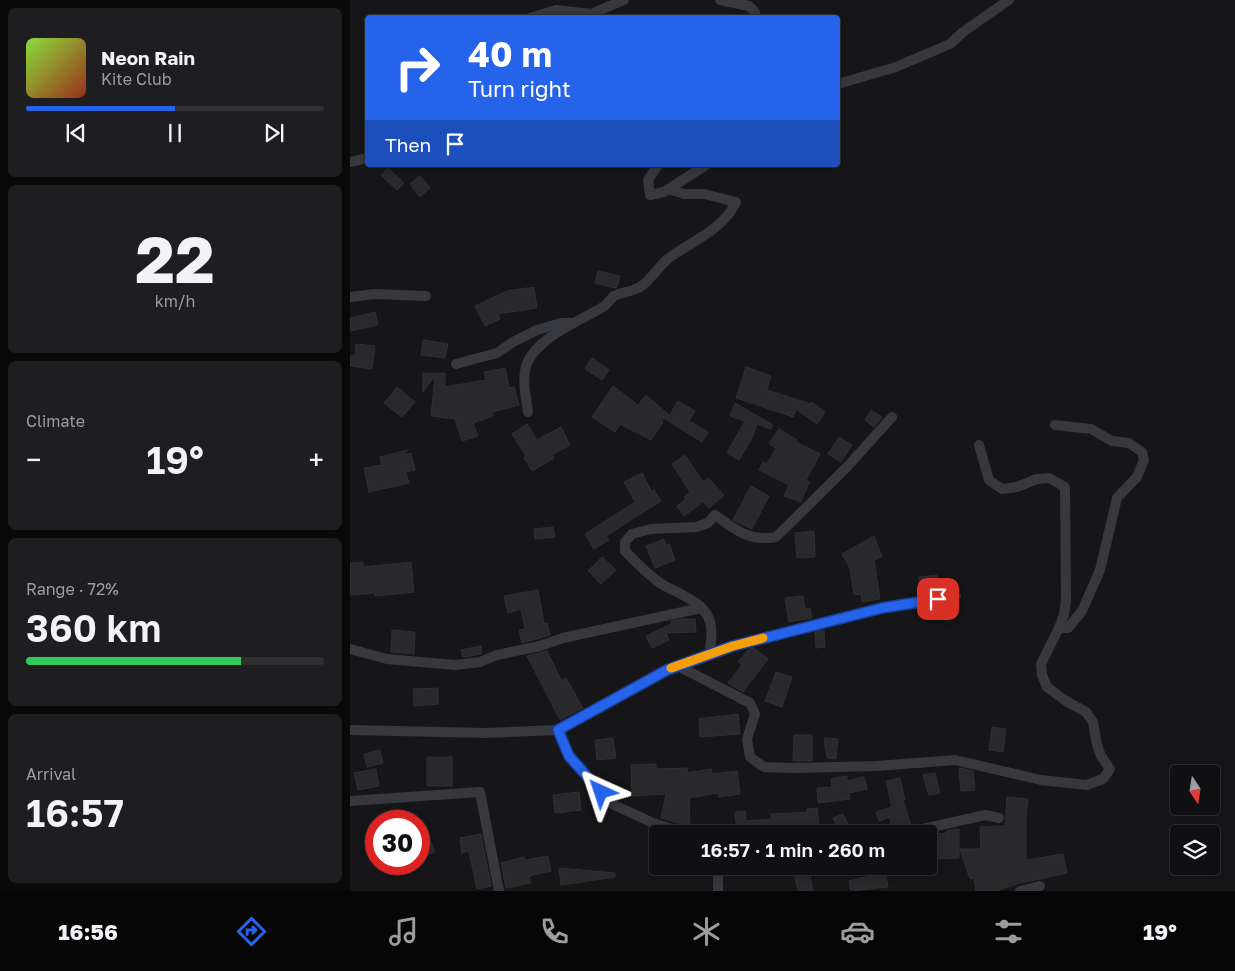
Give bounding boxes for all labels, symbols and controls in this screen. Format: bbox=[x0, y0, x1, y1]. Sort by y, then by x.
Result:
text: 40 m bbox=[468, 33, 552, 75]
icon: right bbox=[385, 35, 450, 100]
text: Neon Rain bbox=[101, 46, 195, 69]
text: Kite Club bbox=[101, 69, 172, 89]
text: Turn right bbox=[468, 75, 571, 102]
icon: previous bbox=[62, 119, 90, 147]
icon: pause bbox=[161, 119, 189, 147]
icon: next bbox=[260, 119, 288, 147]
icon: arrive bbox=[441, 130, 469, 158]
text: Then bbox=[385, 133, 431, 156]
text: 22 bbox=[135, 219, 215, 297]
text: km/h bbox=[155, 291, 195, 311]
text: Climate bbox=[26, 411, 85, 431]
text: 19° bbox=[146, 437, 204, 482]
text: − bbox=[26, 443, 41, 476]
text: + bbox=[309, 443, 324, 476]
pin bbox=[917, 578, 959, 620]
text: Range · 72% bbox=[26, 579, 119, 599]
icon: arrive bbox=[924, 585, 952, 613]
text: 360 km bbox=[26, 605, 162, 650]
text: Arrival bbox=[26, 764, 76, 784]
position arrow bbox=[574, 765, 626, 817]
north arrow bbox=[1170, 765, 1220, 815]
map controls bbox=[1170, 765, 1220, 875]
text: 16:57 bbox=[26, 790, 124, 835]
speed limit sign: 30 bbox=[365, 810, 430, 875]
button: layers bbox=[1170, 825, 1220, 875]
text: 16:57 · 1 min · 260 m bbox=[701, 838, 885, 861]
icon: directions bbox=[234, 914, 269, 949]
icon: music bbox=[386, 914, 421, 949]
icon: phone bbox=[537, 914, 572, 949]
icon: climate bbox=[689, 914, 724, 949]
icon: car bbox=[840, 914, 875, 949]
icon: filters bbox=[991, 914, 1026, 949]
text: 16:56 bbox=[58, 918, 118, 945]
text: 19° bbox=[1143, 918, 1177, 945]

